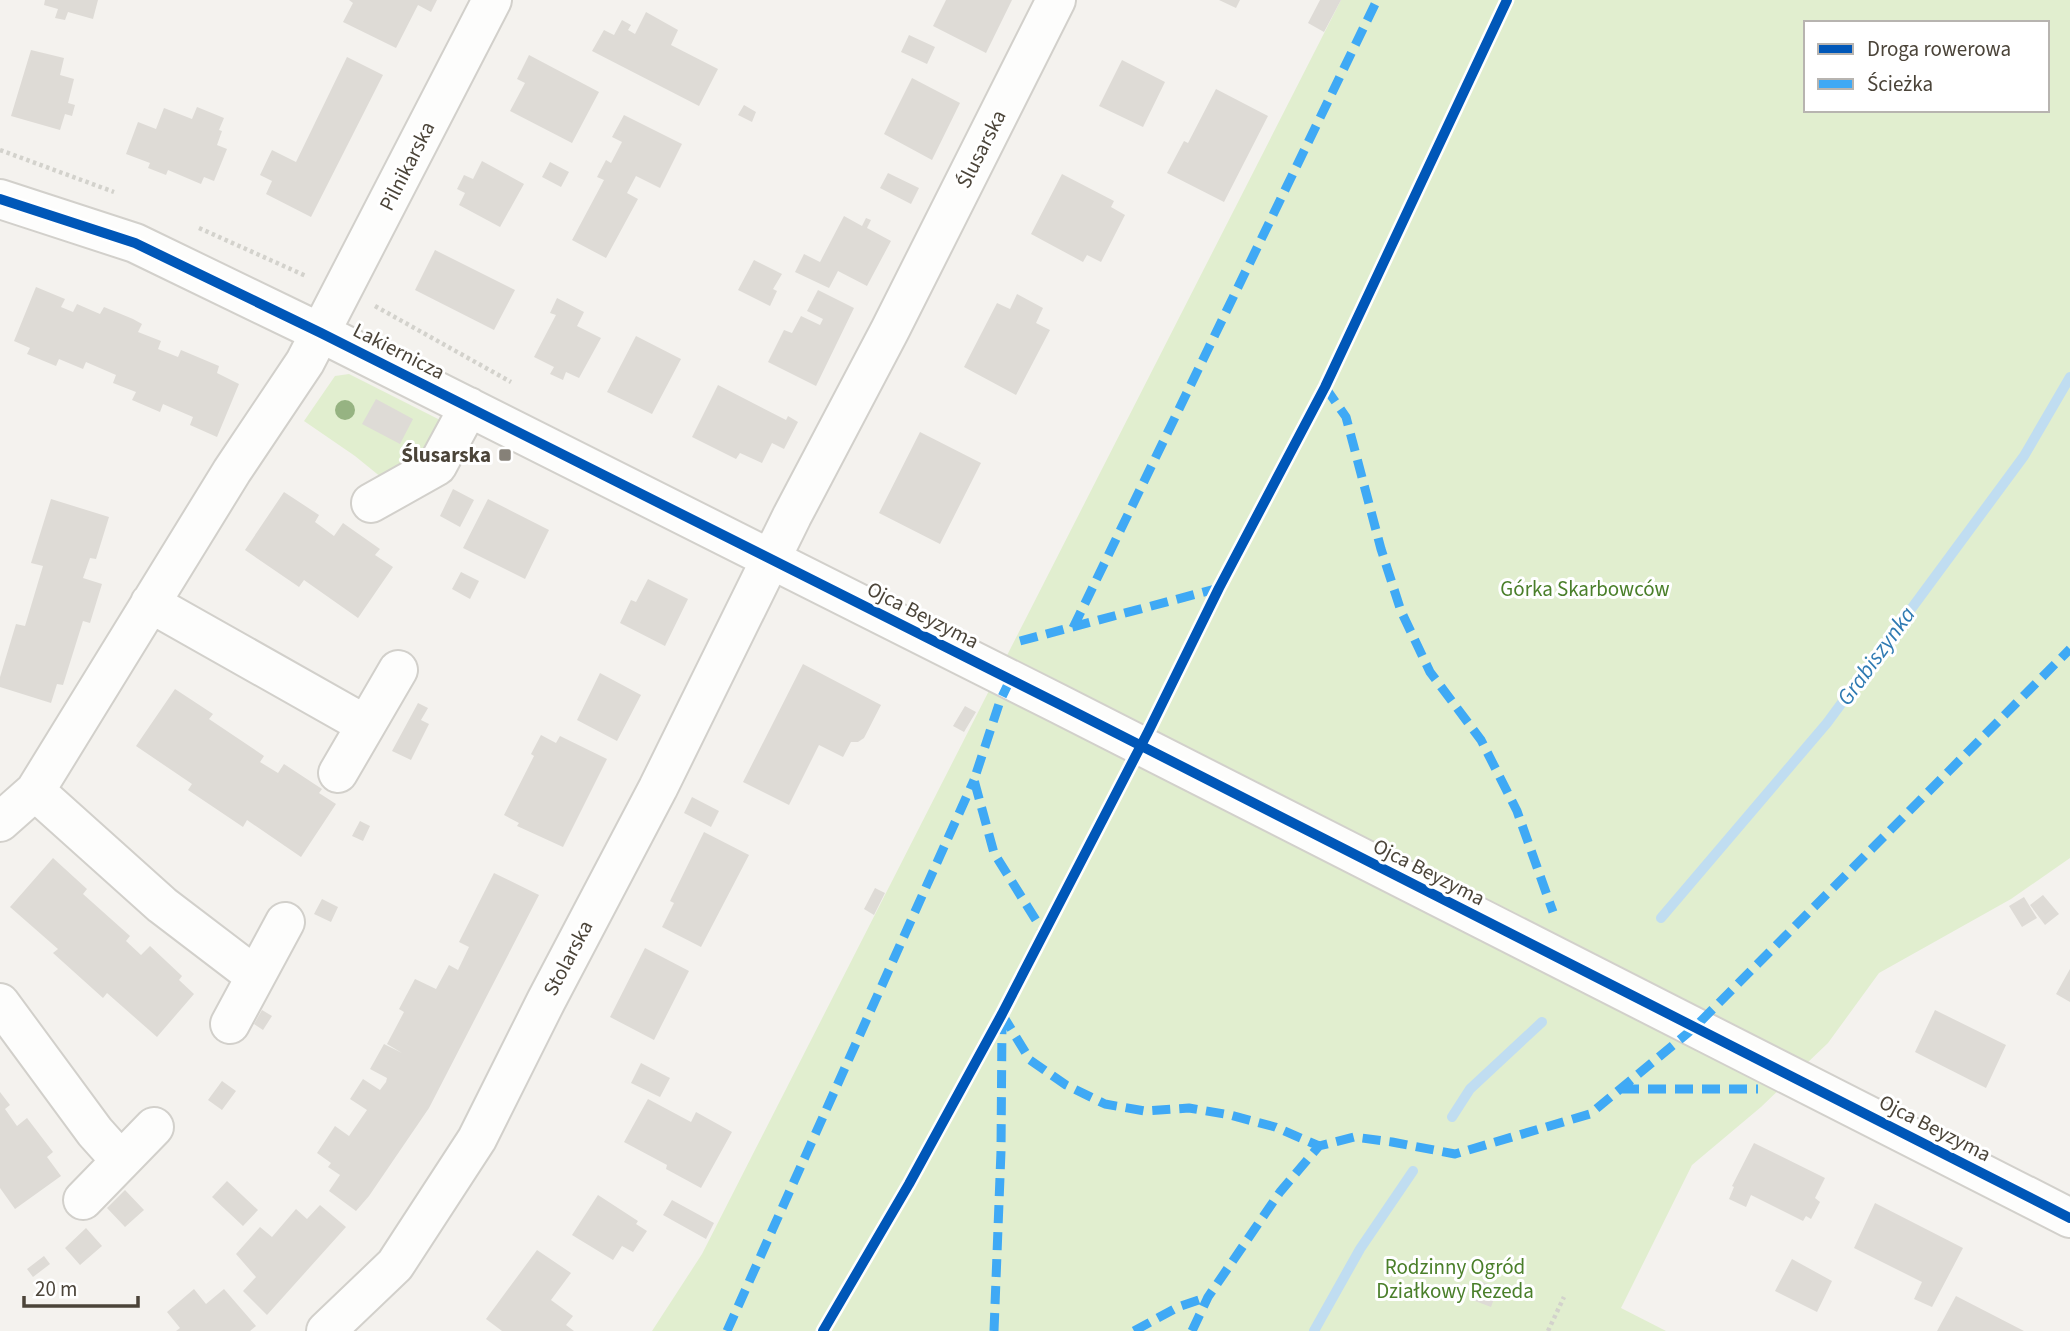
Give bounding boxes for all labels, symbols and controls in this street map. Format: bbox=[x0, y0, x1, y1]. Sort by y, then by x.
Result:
legend bbox=[1804, 21, 2049, 112]
text: Droga rowerowa bbox=[1867, 34, 2011, 64]
text: Ścieżka bbox=[1867, 69, 1933, 99]
street label: Ślusarska bbox=[949, 105, 1013, 193]
street label: Pilnikarska bbox=[372, 116, 442, 216]
street label: Lakiernicza bbox=[348, 315, 450, 387]
place label: Ślusarska bbox=[401, 440, 491, 470]
marker: Ślusarska bbox=[497, 447, 513, 463]
street label: Ojca Beyzyma bbox=[862, 574, 984, 656]
park label: Górka Skarbowców bbox=[1500, 574, 1670, 604]
water label: Grabiszynka bbox=[1829, 600, 1923, 712]
street label: Ojca Beyzyma bbox=[1368, 831, 1490, 913]
street label: Stolarska bbox=[536, 915, 600, 1001]
street label: Ojca Beyzyma bbox=[1874, 1087, 1996, 1169]
park label: Rodzinny Ogród Działkowy Rezeda bbox=[1376, 1252, 1534, 1306]
scale bar bbox=[24, 1264, 138, 1308]
text: 20 m bbox=[35, 1274, 77, 1304]

